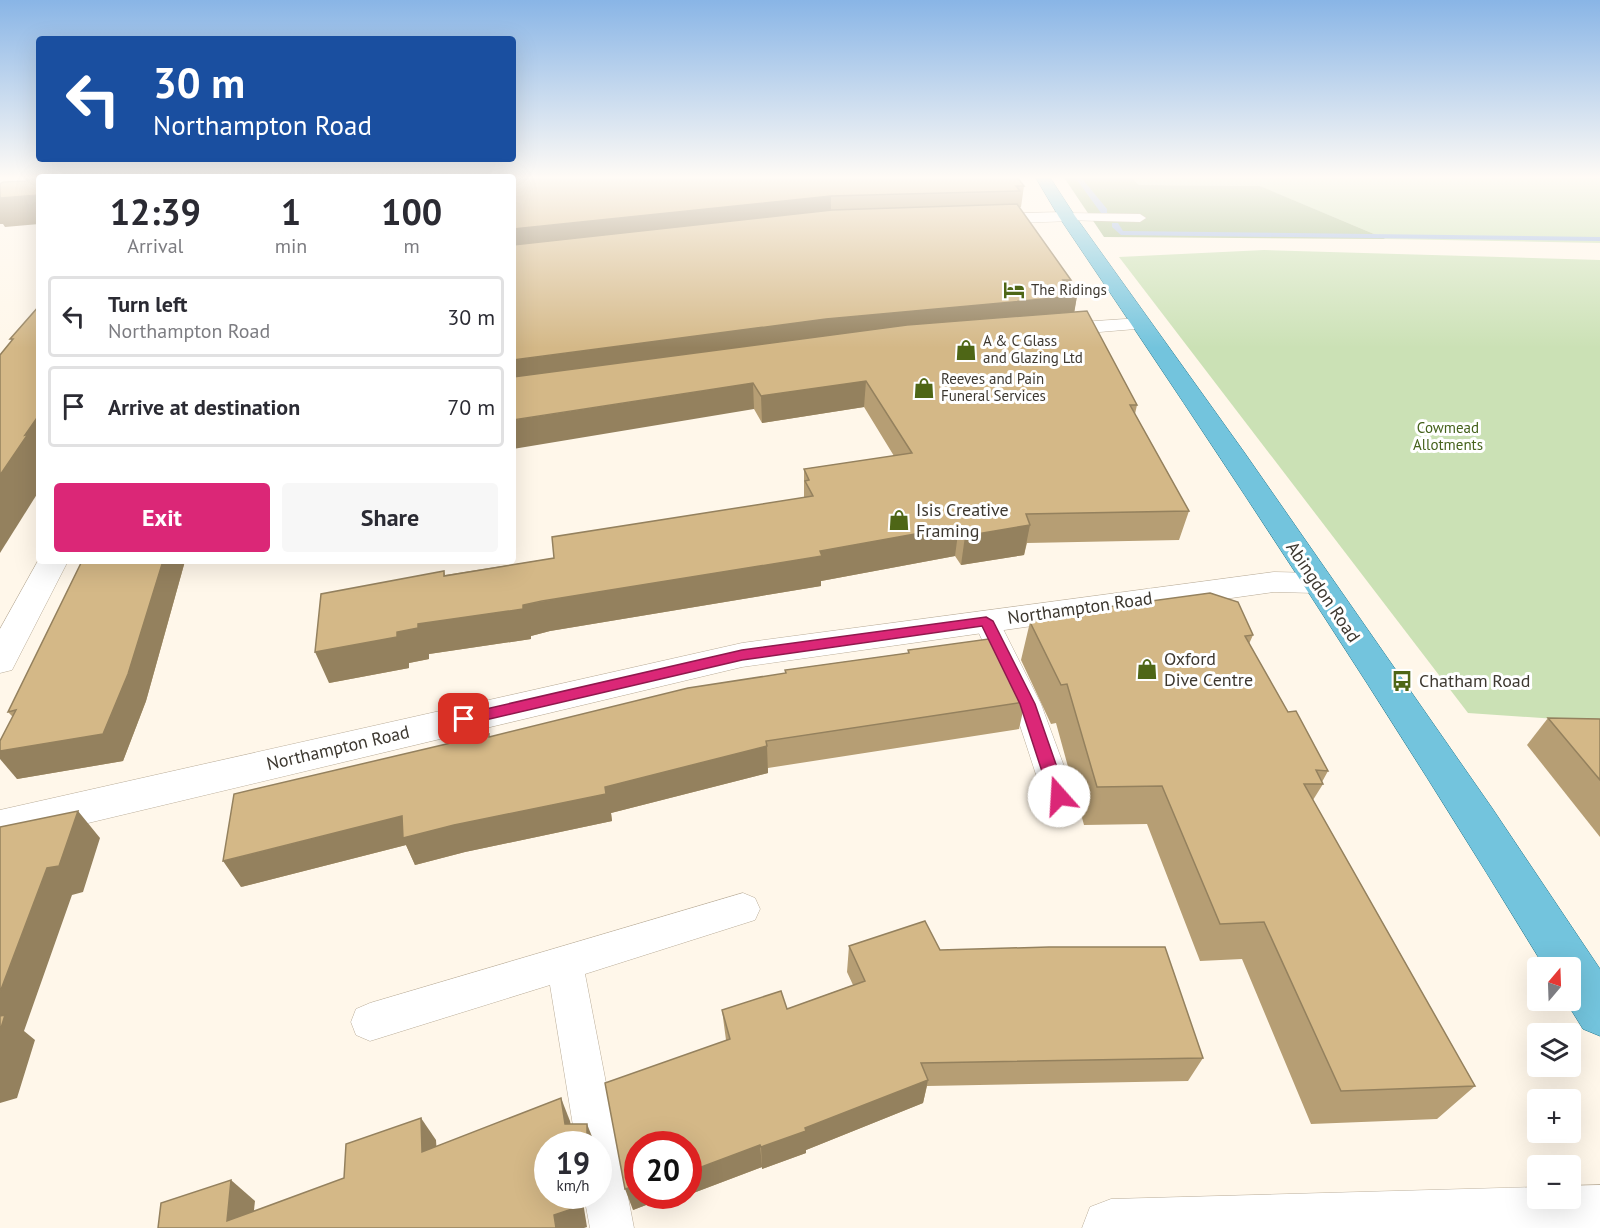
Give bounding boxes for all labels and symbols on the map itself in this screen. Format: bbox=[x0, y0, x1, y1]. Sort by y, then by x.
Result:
hotel icon: The Ridings bbox=[1002, 278, 1026, 302]
place label: The Ridings bbox=[1031, 280, 1107, 299]
place label: A & C Glass and Glazing Ltd bbox=[983, 331, 1083, 367]
shop icon: A & C Glass and Glazing Ltd bbox=[954, 338, 978, 362]
place label: Reeves and Pain Funeral Services bbox=[941, 369, 1046, 405]
shop icon: Reeves and Pain Funeral Services bbox=[912, 376, 936, 400]
park label: Cowmead Allotments bbox=[1413, 418, 1483, 454]
place label: Isis Creative Framing bbox=[916, 498, 1009, 542]
shop icon: Isis Creative Framing bbox=[887, 508, 911, 532]
street label: Abingdon Road bbox=[1281, 537, 1366, 647]
street label: Northampton Road bbox=[1006, 586, 1154, 629]
place label: Oxford Dive Centre bbox=[1164, 647, 1253, 691]
shop icon: Oxford Dive Centre bbox=[1135, 657, 1159, 681]
bus stop icon: Chatham Road bbox=[1390, 669, 1414, 693]
place label: Chatham Road bbox=[1419, 669, 1530, 692]
pin bbox=[438, 693, 489, 744]
street label: Northampton Road bbox=[264, 720, 412, 775]
position arrow bbox=[1027, 764, 1091, 828]
north arrow bbox=[1527, 957, 1581, 1011]
speed limit sign: 20 bbox=[624, 1131, 702, 1209]

